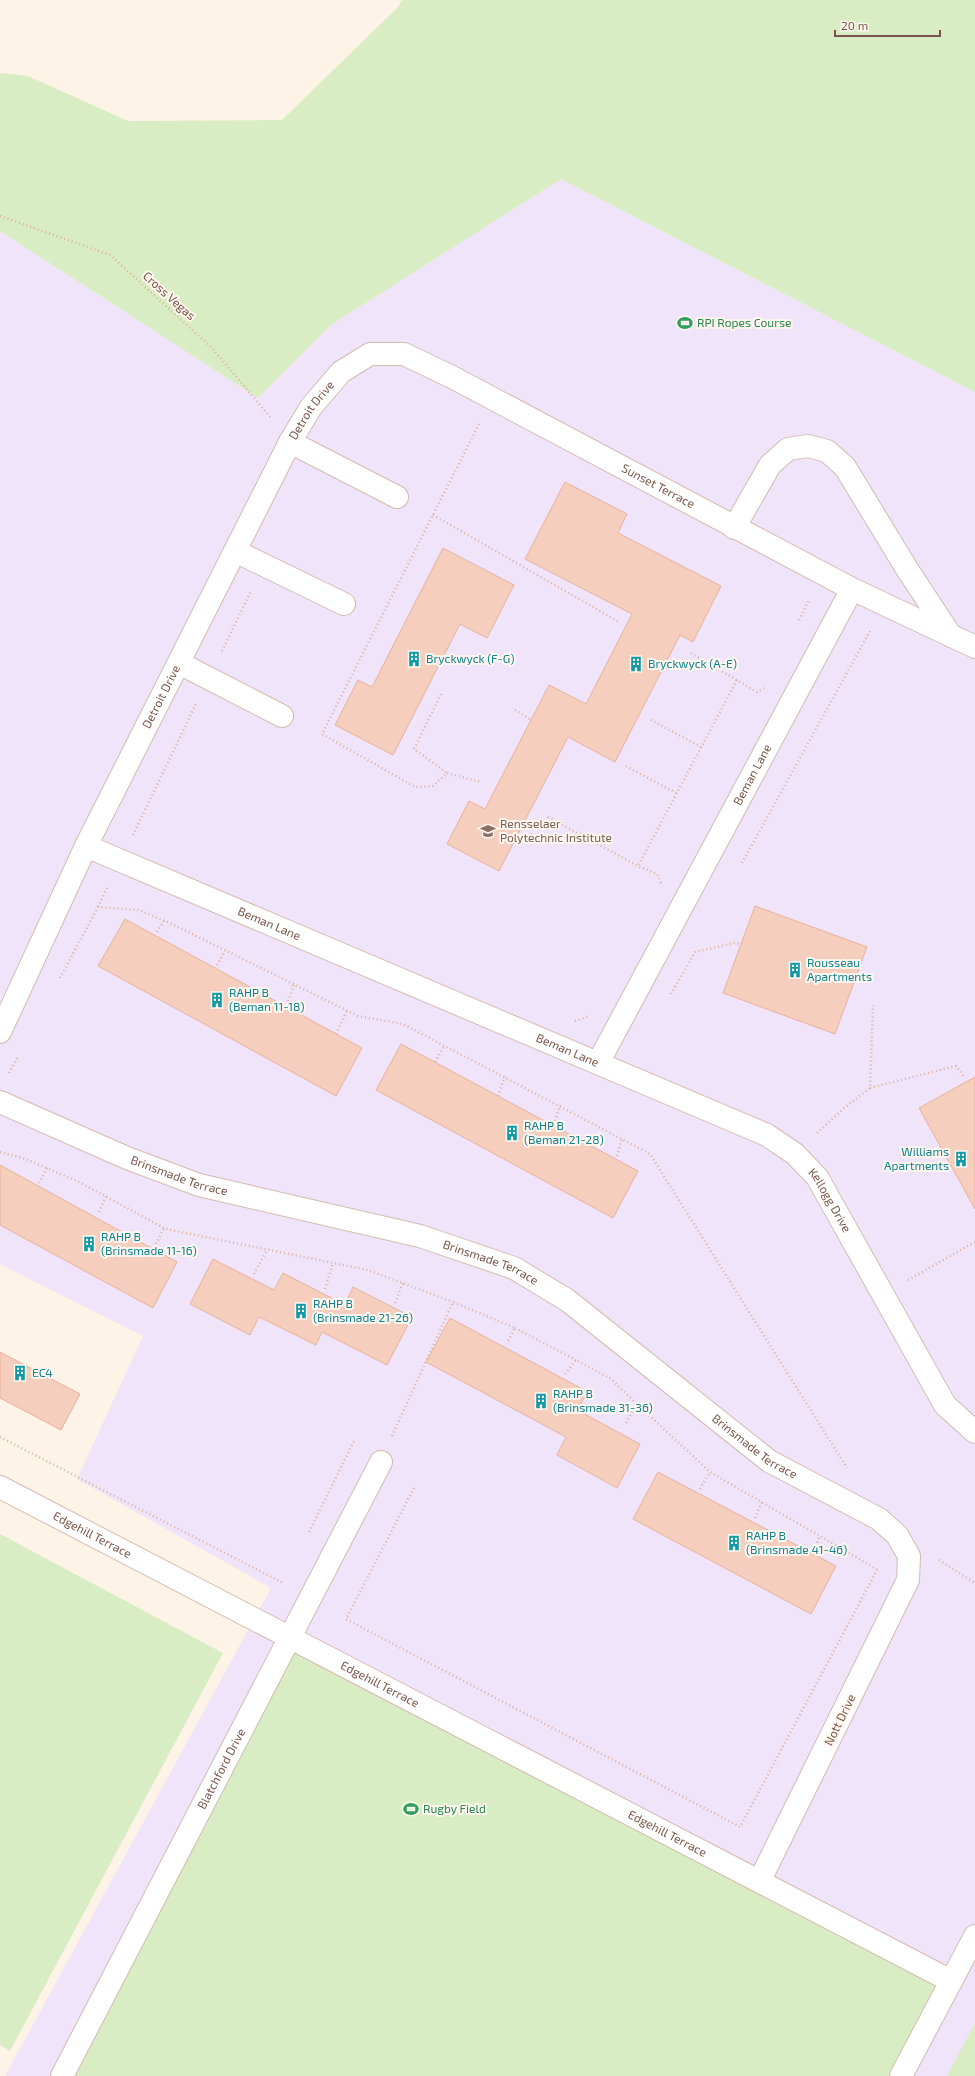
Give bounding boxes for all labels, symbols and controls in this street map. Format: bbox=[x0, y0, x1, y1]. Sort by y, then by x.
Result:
scale bar bbox=[835, 12, 940, 38]
text: 20 m bbox=[841, 18, 868, 32]
street label: Cross Vegas bbox=[141, 268, 199, 322]
sports icon: RPI Ropes Course bbox=[676, 314, 694, 332]
place label: RPI Ropes Course bbox=[697, 315, 792, 329]
street label: Detroit Drive bbox=[285, 377, 337, 442]
street label: Sunset Terrace bbox=[620, 460, 697, 510]
building icon: Bryckwyck (F-G) bbox=[405, 650, 423, 668]
place label: Bryckwyck (F-G) bbox=[426, 651, 514, 665]
building icon: Bryckwyck (A-E) bbox=[627, 655, 645, 673]
place label: Bryckwyck (A-E) bbox=[648, 656, 737, 670]
street label: Detroit Drive bbox=[139, 662, 182, 730]
street label: Beman Lane bbox=[730, 742, 774, 807]
place label: Rensselaer Polytechnic Institute bbox=[500, 816, 612, 844]
school or university icon: Rensselaer Polytechnic Institute bbox=[479, 822, 497, 840]
street label: Beman Lane bbox=[236, 903, 303, 942]
place label: Rousseau Apartments bbox=[807, 955, 872, 983]
building icon: Rousseau Apartments bbox=[786, 961, 804, 979]
place label: RAHP B (Beman 11-18) bbox=[229, 985, 305, 1013]
building icon: RAHP B (Beman 11-18) bbox=[208, 991, 226, 1009]
street label: Beman Lane bbox=[534, 1030, 601, 1069]
place label: RAHP B (Beman 21-28) bbox=[524, 1118, 604, 1146]
building icon: RAHP B (Beman 21-28) bbox=[503, 1124, 521, 1142]
place label: Williams Apartments bbox=[884, 1144, 949, 1172]
building icon: Williams Apartments bbox=[952, 1150, 970, 1168]
street label: Brinsmade Terrace bbox=[129, 1152, 229, 1197]
street label: Kellogg Drive bbox=[806, 1165, 855, 1234]
place label: RAHP B (Brinsmade 11-16) bbox=[101, 1229, 197, 1257]
building icon: RAHP B (Brinsmade 11-16) bbox=[80, 1235, 98, 1253]
street label: Brinsmade Terrace bbox=[441, 1236, 541, 1287]
place label: RAHP B (Brinsmade 21-26) bbox=[313, 1296, 413, 1324]
building icon: RAHP B (Brinsmade 21-26) bbox=[292, 1302, 310, 1320]
building icon: EC4 bbox=[11, 1364, 29, 1382]
place label: EC4 bbox=[32, 1365, 53, 1379]
place label: RAHP B (Brinsmade 31-36) bbox=[553, 1386, 653, 1414]
building icon: RAHP B (Brinsmade 31-36) bbox=[532, 1392, 550, 1410]
street label: Brinsmade Terrace bbox=[710, 1411, 800, 1481]
street label: Edgehill Terrace bbox=[51, 1508, 134, 1560]
place label: RAHP B (Brinsmade 41-46) bbox=[746, 1528, 847, 1556]
building icon: RAHP B (Brinsmade 41-46) bbox=[725, 1534, 743, 1552]
street label: Edgehill Terrace bbox=[339, 1657, 422, 1710]
street label: Nott Drive bbox=[821, 1692, 858, 1748]
street label: Blatchford Drive bbox=[194, 1726, 247, 1811]
sports icon: Rugby Field bbox=[402, 1800, 420, 1818]
place label: Rugby Field bbox=[423, 1801, 486, 1815]
street label: Edgehill Terrace bbox=[626, 1807, 709, 1859]

